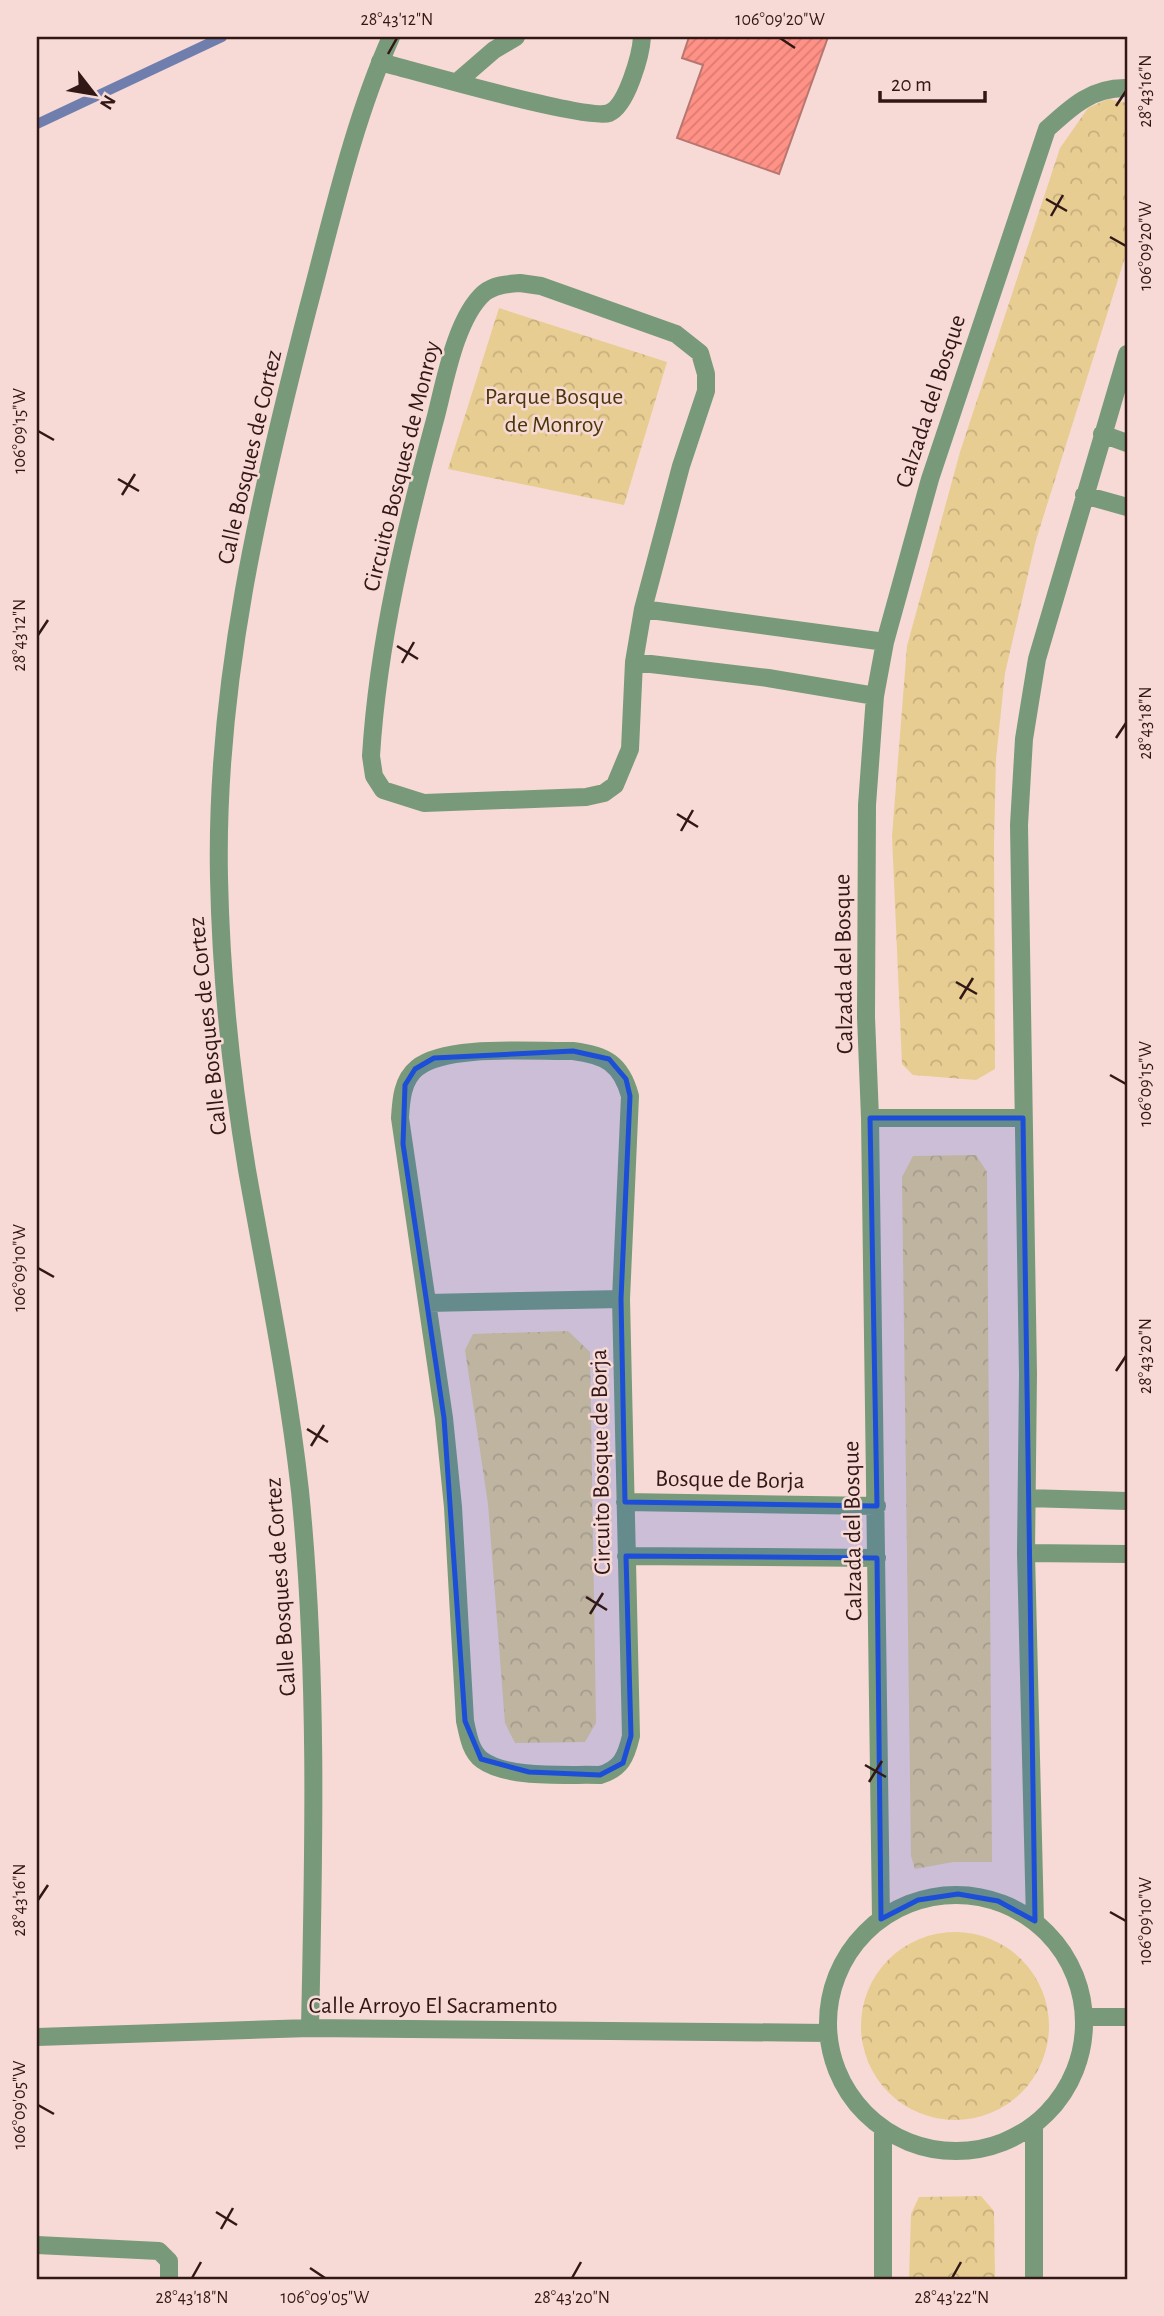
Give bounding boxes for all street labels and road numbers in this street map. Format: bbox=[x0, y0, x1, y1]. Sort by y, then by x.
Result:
street label: Calzada del Bosque bbox=[892, 312, 970, 491]
street label: Circuito Bosques de Monroy bbox=[359, 339, 445, 594]
street label: Calle Bosques de Cortez bbox=[214, 348, 286, 567]
street label: Calzada del Bosque bbox=[830, 874, 858, 1054]
street label: Calle Bosques de Cortez bbox=[185, 916, 231, 1136]
street label: Circuito Bosque de Borja bbox=[587, 1349, 615, 1575]
street label: Calzada del Bosque bbox=[839, 1441, 867, 1621]
street label: Bosque de Borja bbox=[655, 1467, 805, 1493]
street label: Calle Bosques de Cortez bbox=[261, 1477, 301, 1697]
street label: Calle Arroyo El Sacramento bbox=[308, 1994, 558, 2018]

